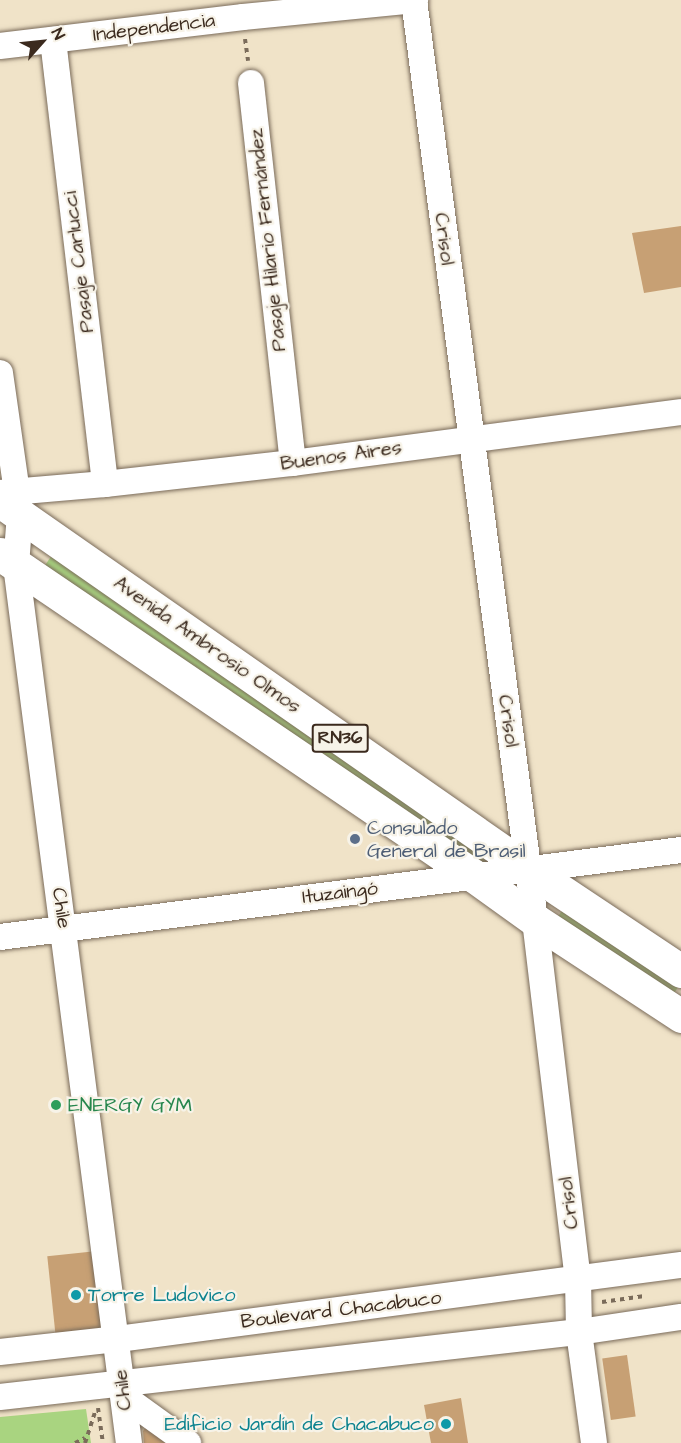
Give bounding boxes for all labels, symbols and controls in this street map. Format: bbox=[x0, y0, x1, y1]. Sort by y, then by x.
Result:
street label: Independencia bbox=[92, 9, 216, 47]
north arrow bbox=[12, 12, 72, 72]
text: N bbox=[46, 24, 70, 43]
street label: Pasaje Hilario Fernández bbox=[244, 127, 292, 353]
street label: Pasaje Carlucci bbox=[58, 190, 100, 334]
street label: Crisol bbox=[429, 211, 459, 267]
street label: Buenos Aires bbox=[279, 436, 403, 476]
street label: Avenida Ambrosio Olmos bbox=[109, 571, 305, 719]
street label: Crisol bbox=[492, 693, 524, 749]
road number: RN36 bbox=[312, 723, 368, 753]
place label: Consulado General de Brasil bbox=[367, 816, 526, 863]
marker: Consulado General de Brasil bbox=[348, 832, 362, 846]
street label: Ituzaingó bbox=[301, 876, 379, 910]
street label: Chile bbox=[46, 886, 76, 930]
place label: ENERGY GYM bbox=[68, 1093, 192, 1117]
marker: ENERGY GYM bbox=[49, 1098, 63, 1112]
street label: Crisol bbox=[554, 1175, 584, 1231]
place label: Torre Ludovico bbox=[88, 1283, 235, 1307]
street label: Boulevard Chacabuco bbox=[239, 1286, 443, 1334]
marker: Torre Ludovico bbox=[69, 1288, 83, 1302]
street label: Chile bbox=[109, 1368, 137, 1412]
place label: Edificio Jardín de Chacabuco bbox=[165, 1412, 434, 1436]
marker: Edificio Jardín de Chacabuco bbox=[439, 1417, 453, 1431]

